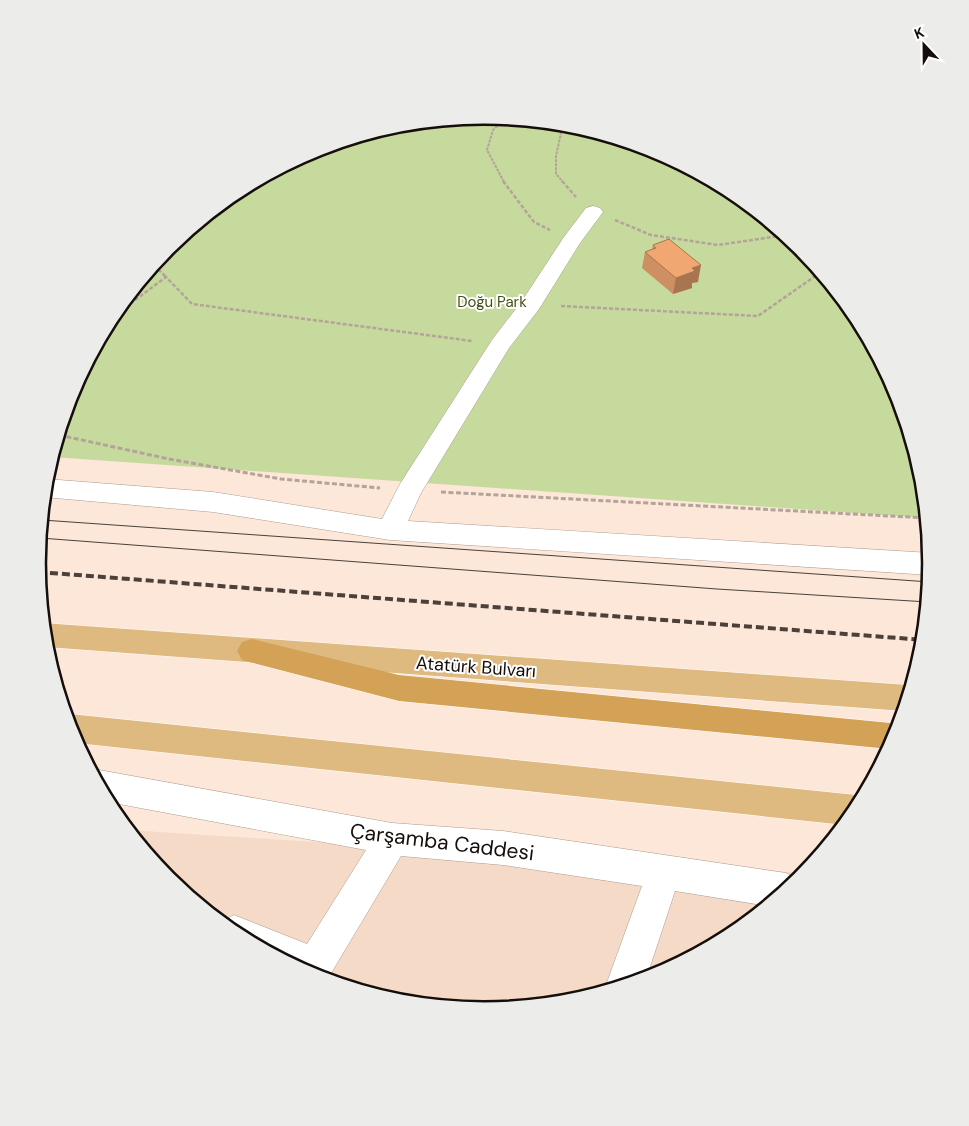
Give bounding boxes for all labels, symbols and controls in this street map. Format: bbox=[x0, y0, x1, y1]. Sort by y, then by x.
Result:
north arrow bbox=[899, 20, 949, 70]
text: K bbox=[912, 23, 927, 43]
park label: Doğu Park bbox=[457, 292, 527, 312]
street label: Atatürk Bulvarı bbox=[415, 651, 537, 683]
street label: Çarşamba Caddesi bbox=[348, 817, 536, 867]

